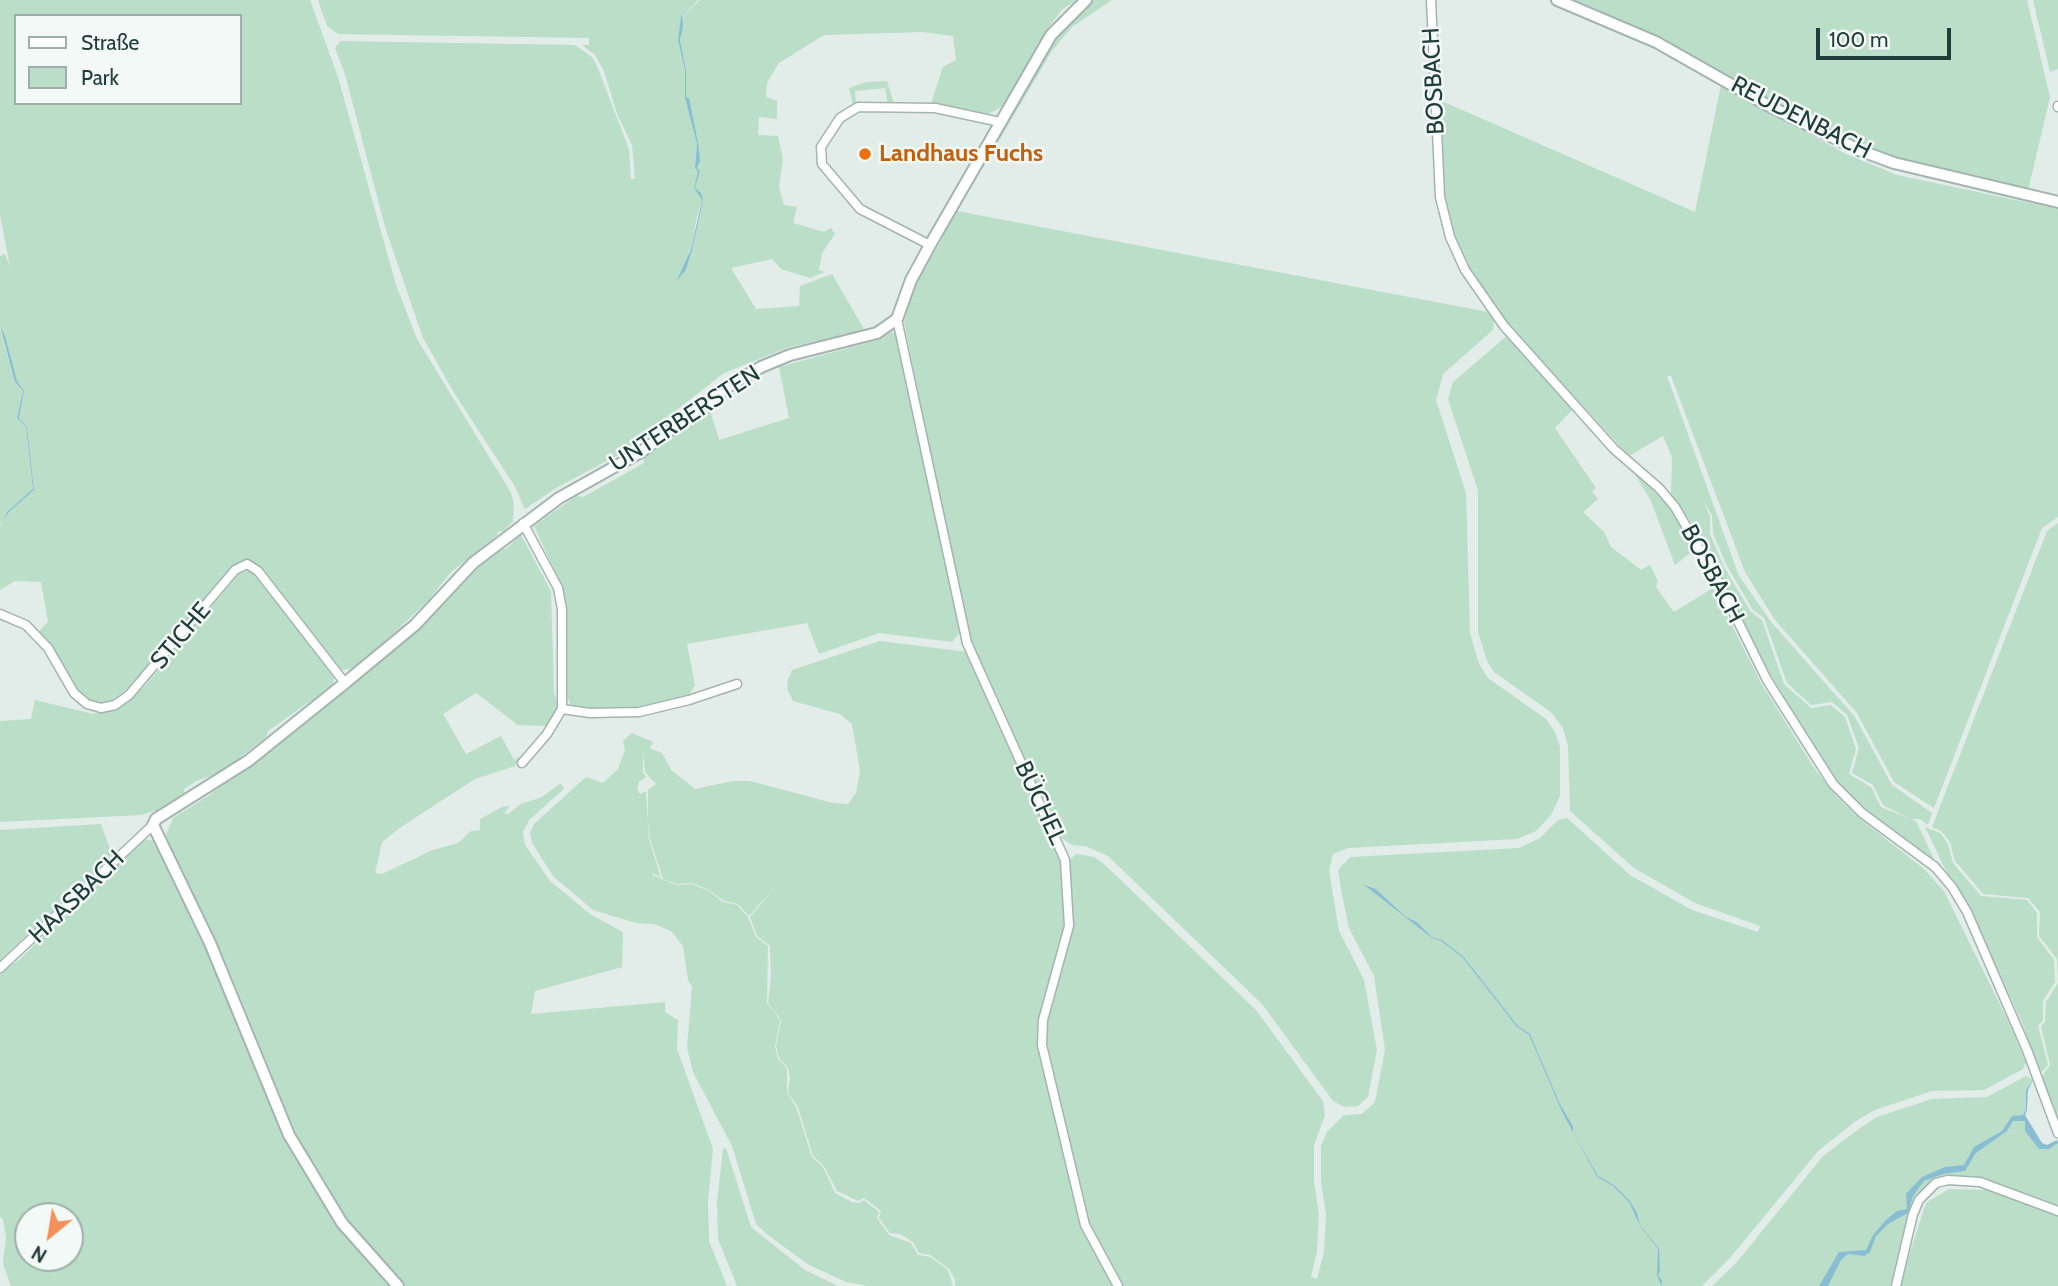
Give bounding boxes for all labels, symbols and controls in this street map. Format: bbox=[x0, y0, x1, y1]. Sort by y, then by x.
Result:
legend bbox=[14, 14, 242, 105]
scale bar bbox=[1820, 14, 1955, 58]
street label: BOSBACH bbox=[1417, 27, 1451, 135]
text: 100 m bbox=[1829, 27, 1888, 52]
text: Straße bbox=[81, 30, 139, 55]
text: Park bbox=[81, 65, 119, 90]
street label: REUDENBACH bbox=[1726, 70, 1876, 166]
place label: Landhaus Fuchs bbox=[879, 140, 1043, 168]
marker: Landhaus Fuchs bbox=[857, 146, 873, 162]
street label: UNTERBERSTEN bbox=[604, 360, 766, 478]
street label: BOSBACH bbox=[1674, 520, 1750, 628]
street label: STICHE bbox=[145, 597, 217, 675]
street label: BÜCHEL bbox=[1008, 757, 1072, 849]
street label: HAASBACH bbox=[23, 845, 131, 949]
north arrow bbox=[14, 1202, 84, 1272]
text: N bbox=[28, 1241, 51, 1267]

